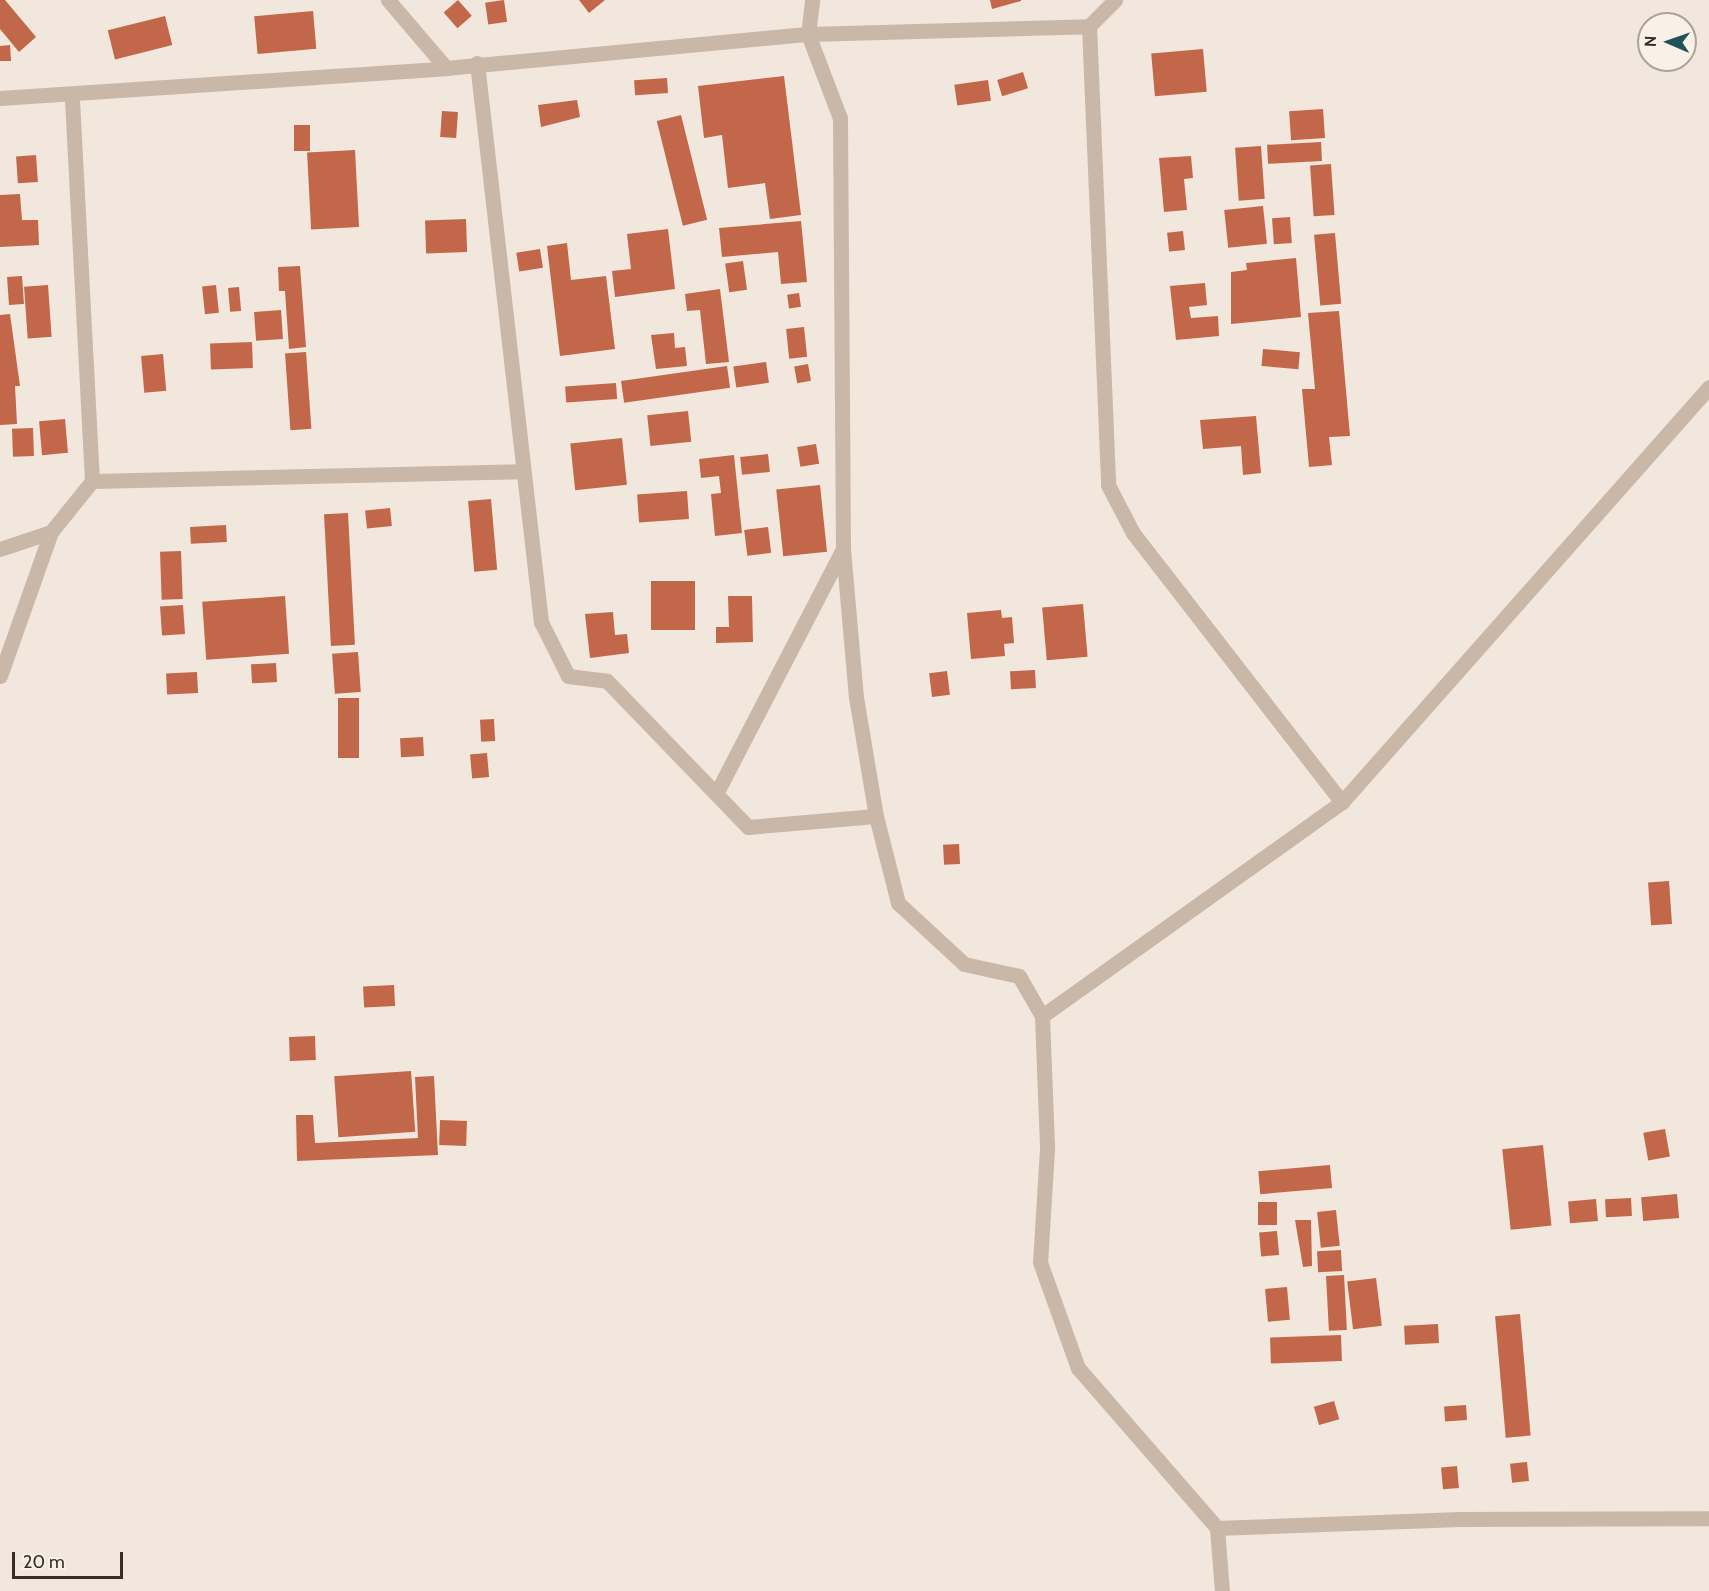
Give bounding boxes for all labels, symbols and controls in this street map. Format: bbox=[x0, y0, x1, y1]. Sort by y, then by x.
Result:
north arrow bbox=[1637, 12, 1697, 72]
text: N bbox=[1641, 35, 1660, 47]
scale bar bbox=[15, 1540, 126, 1578]
text: 20 m bbox=[23, 1551, 65, 1573]

